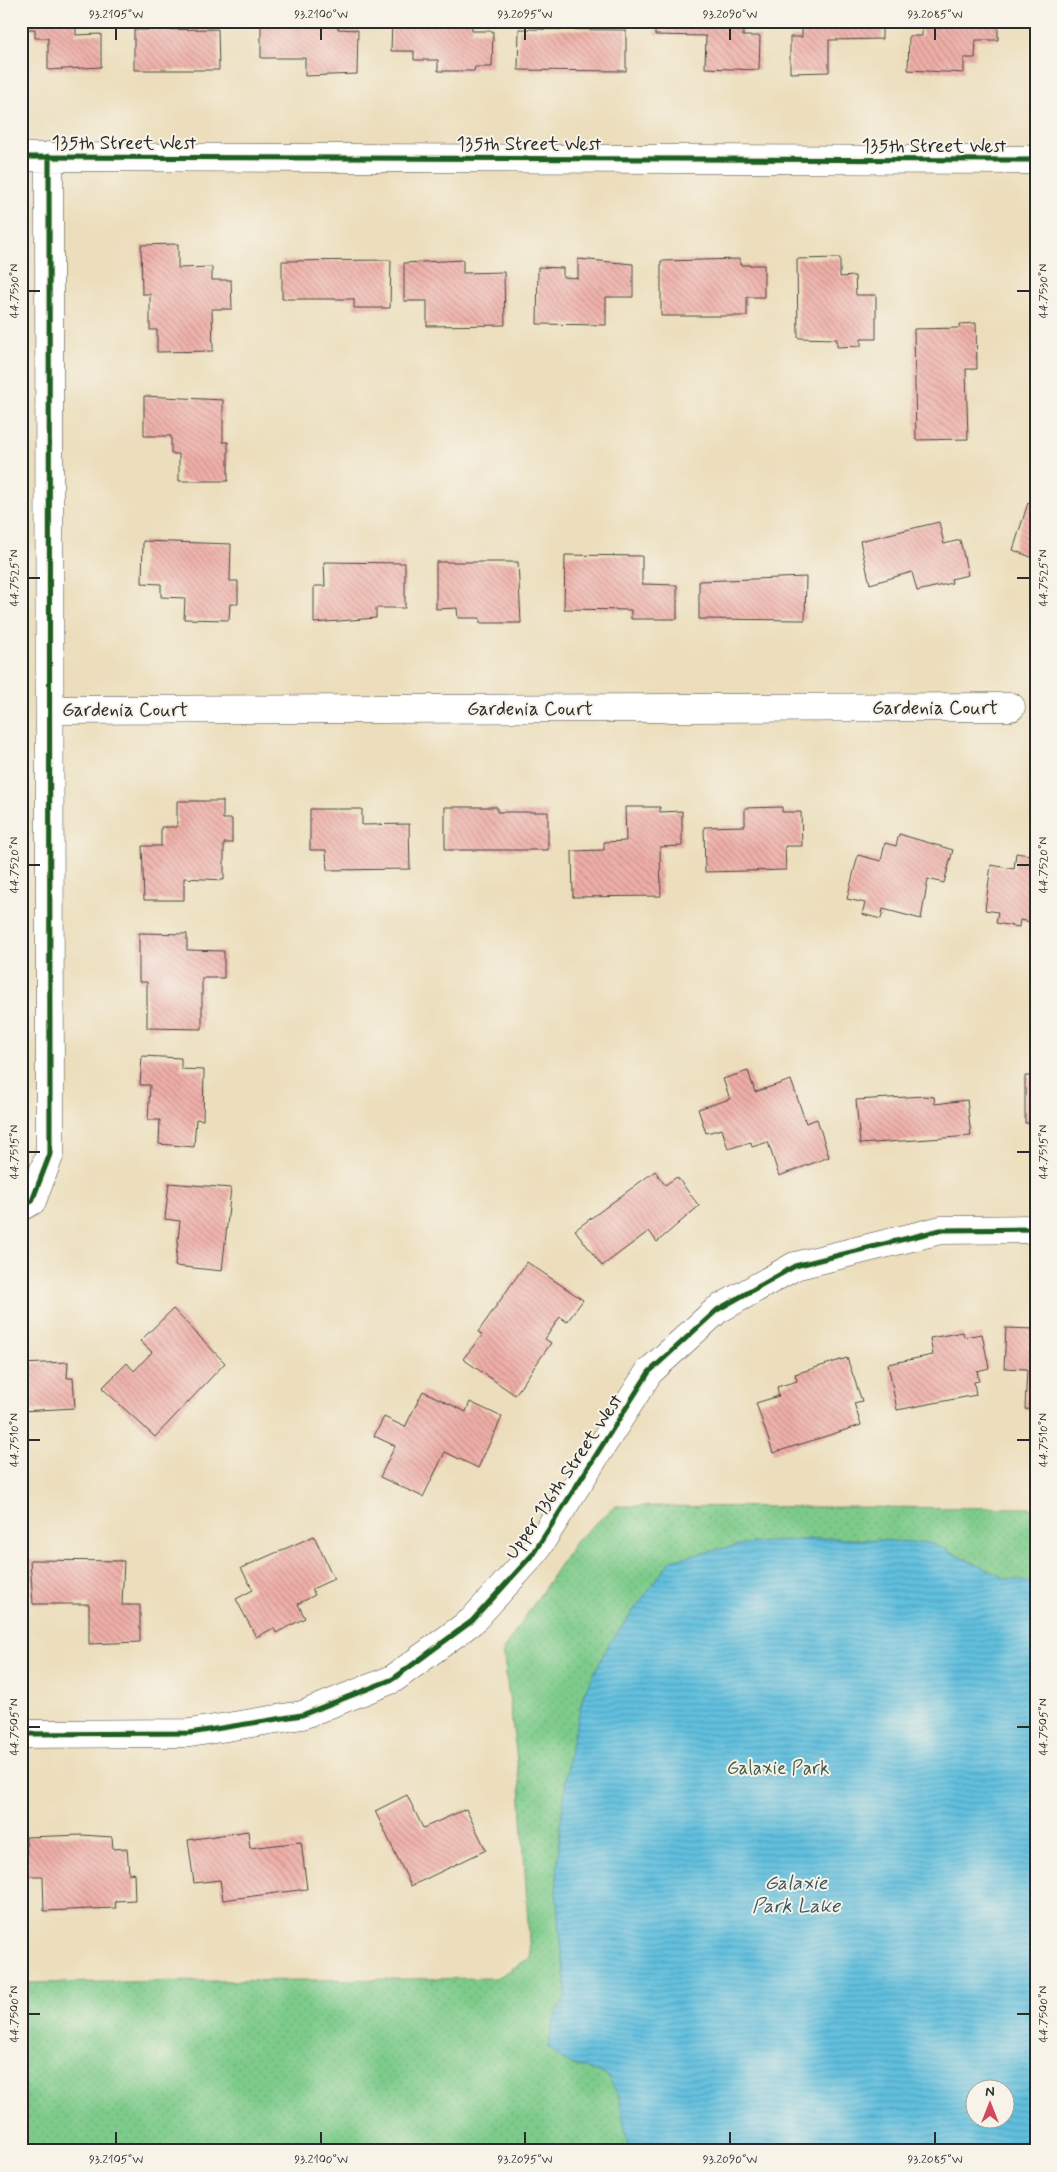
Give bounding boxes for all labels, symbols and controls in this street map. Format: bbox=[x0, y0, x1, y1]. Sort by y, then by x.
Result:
text: 93.2105°W bbox=[89, 7, 143, 23]
text: 93.2100°W bbox=[294, 7, 348, 23]
text: 93.2095°W bbox=[498, 7, 553, 23]
text: 93.2090°W bbox=[703, 7, 757, 23]
text: 93.2085°W bbox=[907, 7, 963, 23]
street label: 135th Street West bbox=[52, 131, 196, 156]
street label: 135th Street West bbox=[457, 132, 601, 157]
street label: 135th Street West bbox=[862, 134, 1006, 159]
text: 44.7530°N bbox=[7, 264, 23, 318]
text: 44.7530°N bbox=[1036, 264, 1052, 318]
text: 44.7525°N bbox=[7, 549, 23, 607]
text: 44.7525°N bbox=[1036, 549, 1052, 607]
street label: Gardenia Court bbox=[872, 696, 998, 721]
street label: Gardenia Court bbox=[467, 697, 593, 722]
street label: Gardenia Court bbox=[62, 698, 188, 723]
text: 44.7520°N bbox=[7, 837, 23, 893]
text: 44.7520°N bbox=[1036, 837, 1052, 893]
text: 44.7515°N bbox=[7, 1125, 23, 1179]
text: 44.7515°N bbox=[1036, 1125, 1052, 1179]
street label: Upper 136th Street West bbox=[500, 1389, 629, 1564]
text: 44.7510°N bbox=[7, 1413, 23, 1467]
text: 44.7510°N bbox=[1036, 1413, 1052, 1467]
text: 44.7505°N bbox=[7, 1698, 23, 1756]
text: 44.7505°N bbox=[1036, 1698, 1052, 1756]
park label: Galaxie Park bbox=[727, 1756, 829, 1781]
water label: Galaxie Park Lake bbox=[752, 1870, 841, 1920]
text: 44.7500°N bbox=[7, 1986, 23, 2042]
text: 44.7500°N bbox=[1036, 1986, 1052, 2042]
north arrow bbox=[964, 2080, 1014, 2130]
text: N bbox=[985, 2083, 995, 2101]
text: 93.2105°W bbox=[89, 2152, 143, 2168]
text: 93.2100°W bbox=[294, 2152, 348, 2168]
text: 93.2095°W bbox=[498, 2152, 553, 2168]
text: 93.2090°W bbox=[703, 2152, 757, 2168]
text: 93.2085°W bbox=[907, 2152, 963, 2168]

